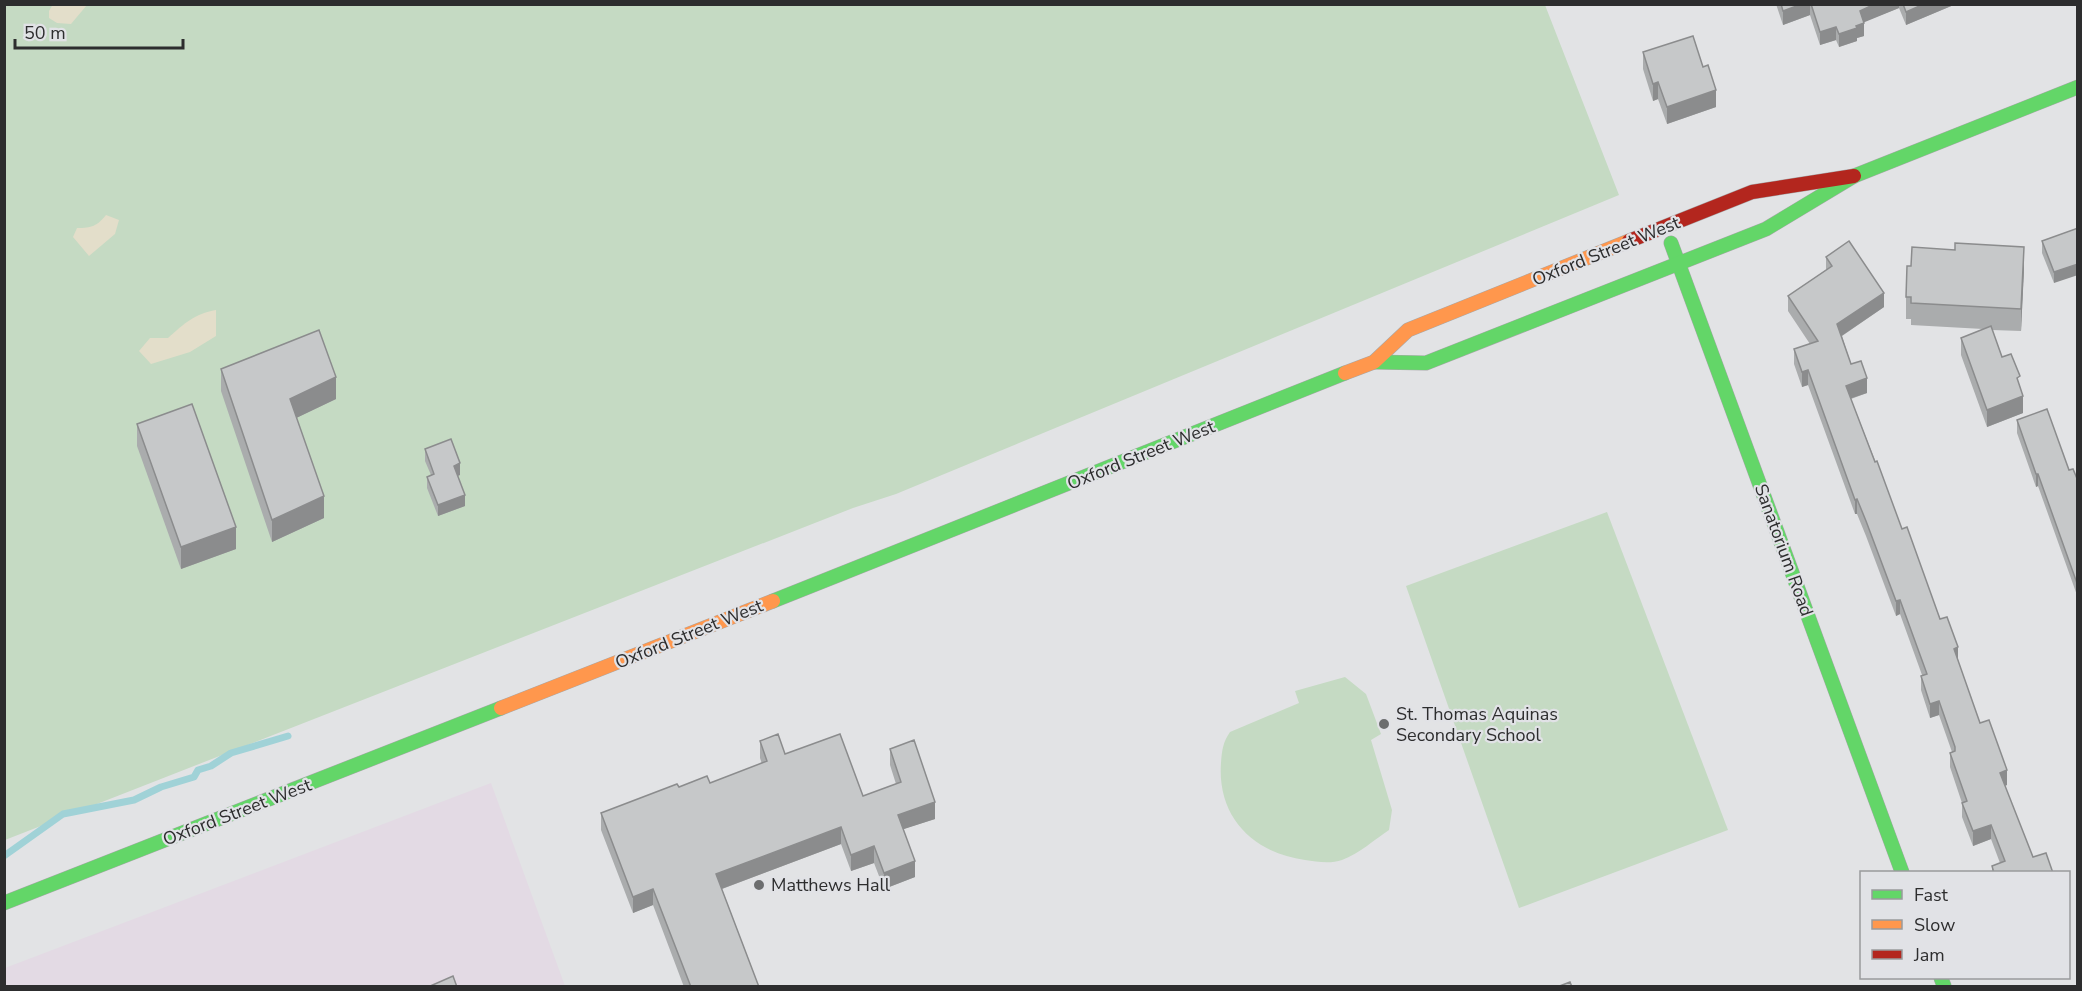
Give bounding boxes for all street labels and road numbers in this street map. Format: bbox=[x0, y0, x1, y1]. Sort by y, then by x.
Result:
street label: Oxford Street West bbox=[1529, 210, 1684, 292]
street label: Oxford Street West bbox=[1064, 414, 1219, 496]
street label: Sanatorium Road bbox=[1749, 480, 1819, 620]
street label: Oxford Street West bbox=[612, 593, 767, 675]
street label: Oxford Street West bbox=[159, 772, 315, 851]

